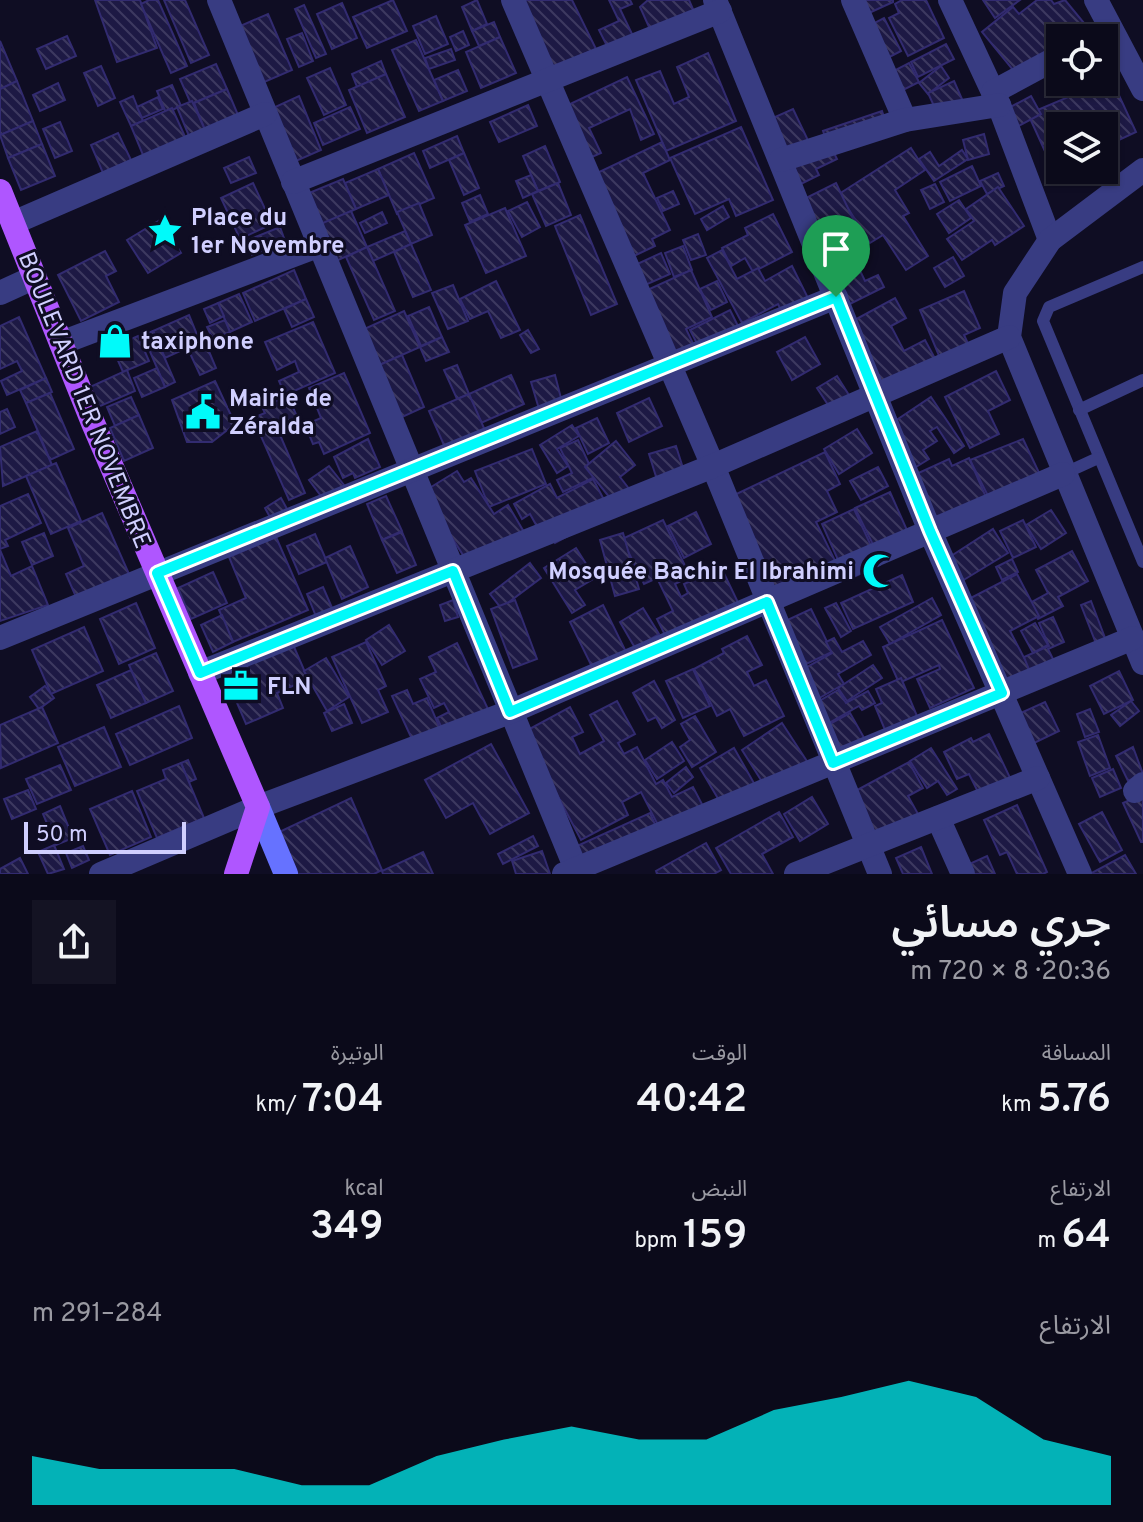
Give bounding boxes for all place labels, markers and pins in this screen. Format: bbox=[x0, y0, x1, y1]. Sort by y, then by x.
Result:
place label: Place du 1er Novembre bbox=[191, 204, 345, 262]
place icon: Place du 1er Novembre bbox=[146, 212, 184, 250]
pin bbox=[802, 215, 870, 297]
shop icon: taxiphone bbox=[96, 322, 134, 360]
place label: taxiphone bbox=[141, 328, 254, 358]
place label: Mairie de Zéralda bbox=[229, 385, 332, 443]
public building icon: Mairie de Zéralda bbox=[184, 393, 222, 431]
mosque icon: Mosquée Bachir El Ibrahimi bbox=[861, 552, 899, 590]
place label: Mosquée Bachir El Ibrahimi bbox=[548, 558, 854, 588]
office icon: FLN bbox=[222, 667, 260, 705]
place label: FLN bbox=[267, 673, 312, 703]

